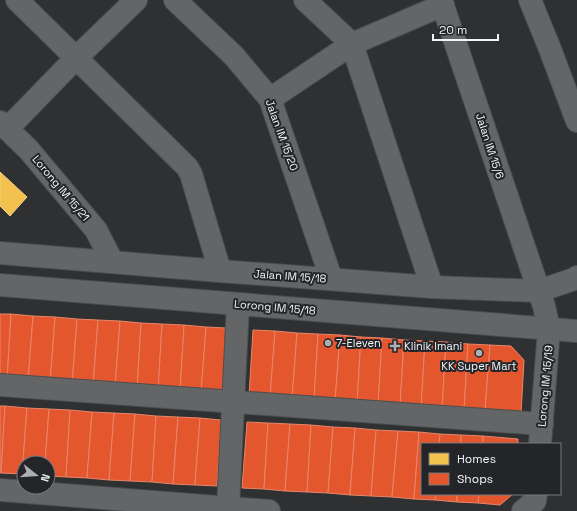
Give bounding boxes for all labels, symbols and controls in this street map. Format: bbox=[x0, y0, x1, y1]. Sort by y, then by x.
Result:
scale bar bbox=[433, 16, 498, 42]
text: 20 m bbox=[439, 22, 467, 38]
street label: Jalan IM 15/20 bbox=[263, 97, 301, 173]
street label: Jalan IM 15/6 bbox=[473, 111, 507, 181]
street label: Lorong IM 15/21 bbox=[29, 152, 93, 224]
street label: Jalan IM 15/18 bbox=[253, 266, 327, 286]
street label: Lorong IM 15/18 bbox=[234, 296, 317, 318]
place label: 7-Eleven bbox=[336, 336, 381, 350]
marker: 7-Eleven bbox=[323, 338, 333, 348]
place label: Klinik Imani bbox=[404, 339, 462, 353]
marker: Klinik Imani bbox=[389, 340, 401, 352]
street label: Lorong IM 15/19 bbox=[534, 344, 556, 427]
marker: KK Super Mart bbox=[474, 348, 484, 358]
place label: KK Super Mart bbox=[441, 359, 517, 373]
legend bbox=[421, 443, 561, 495]
text: Homes bbox=[457, 451, 496, 467]
north arrow bbox=[16, 455, 56, 495]
text: Shops bbox=[457, 471, 493, 487]
text: N bbox=[38, 472, 53, 483]

